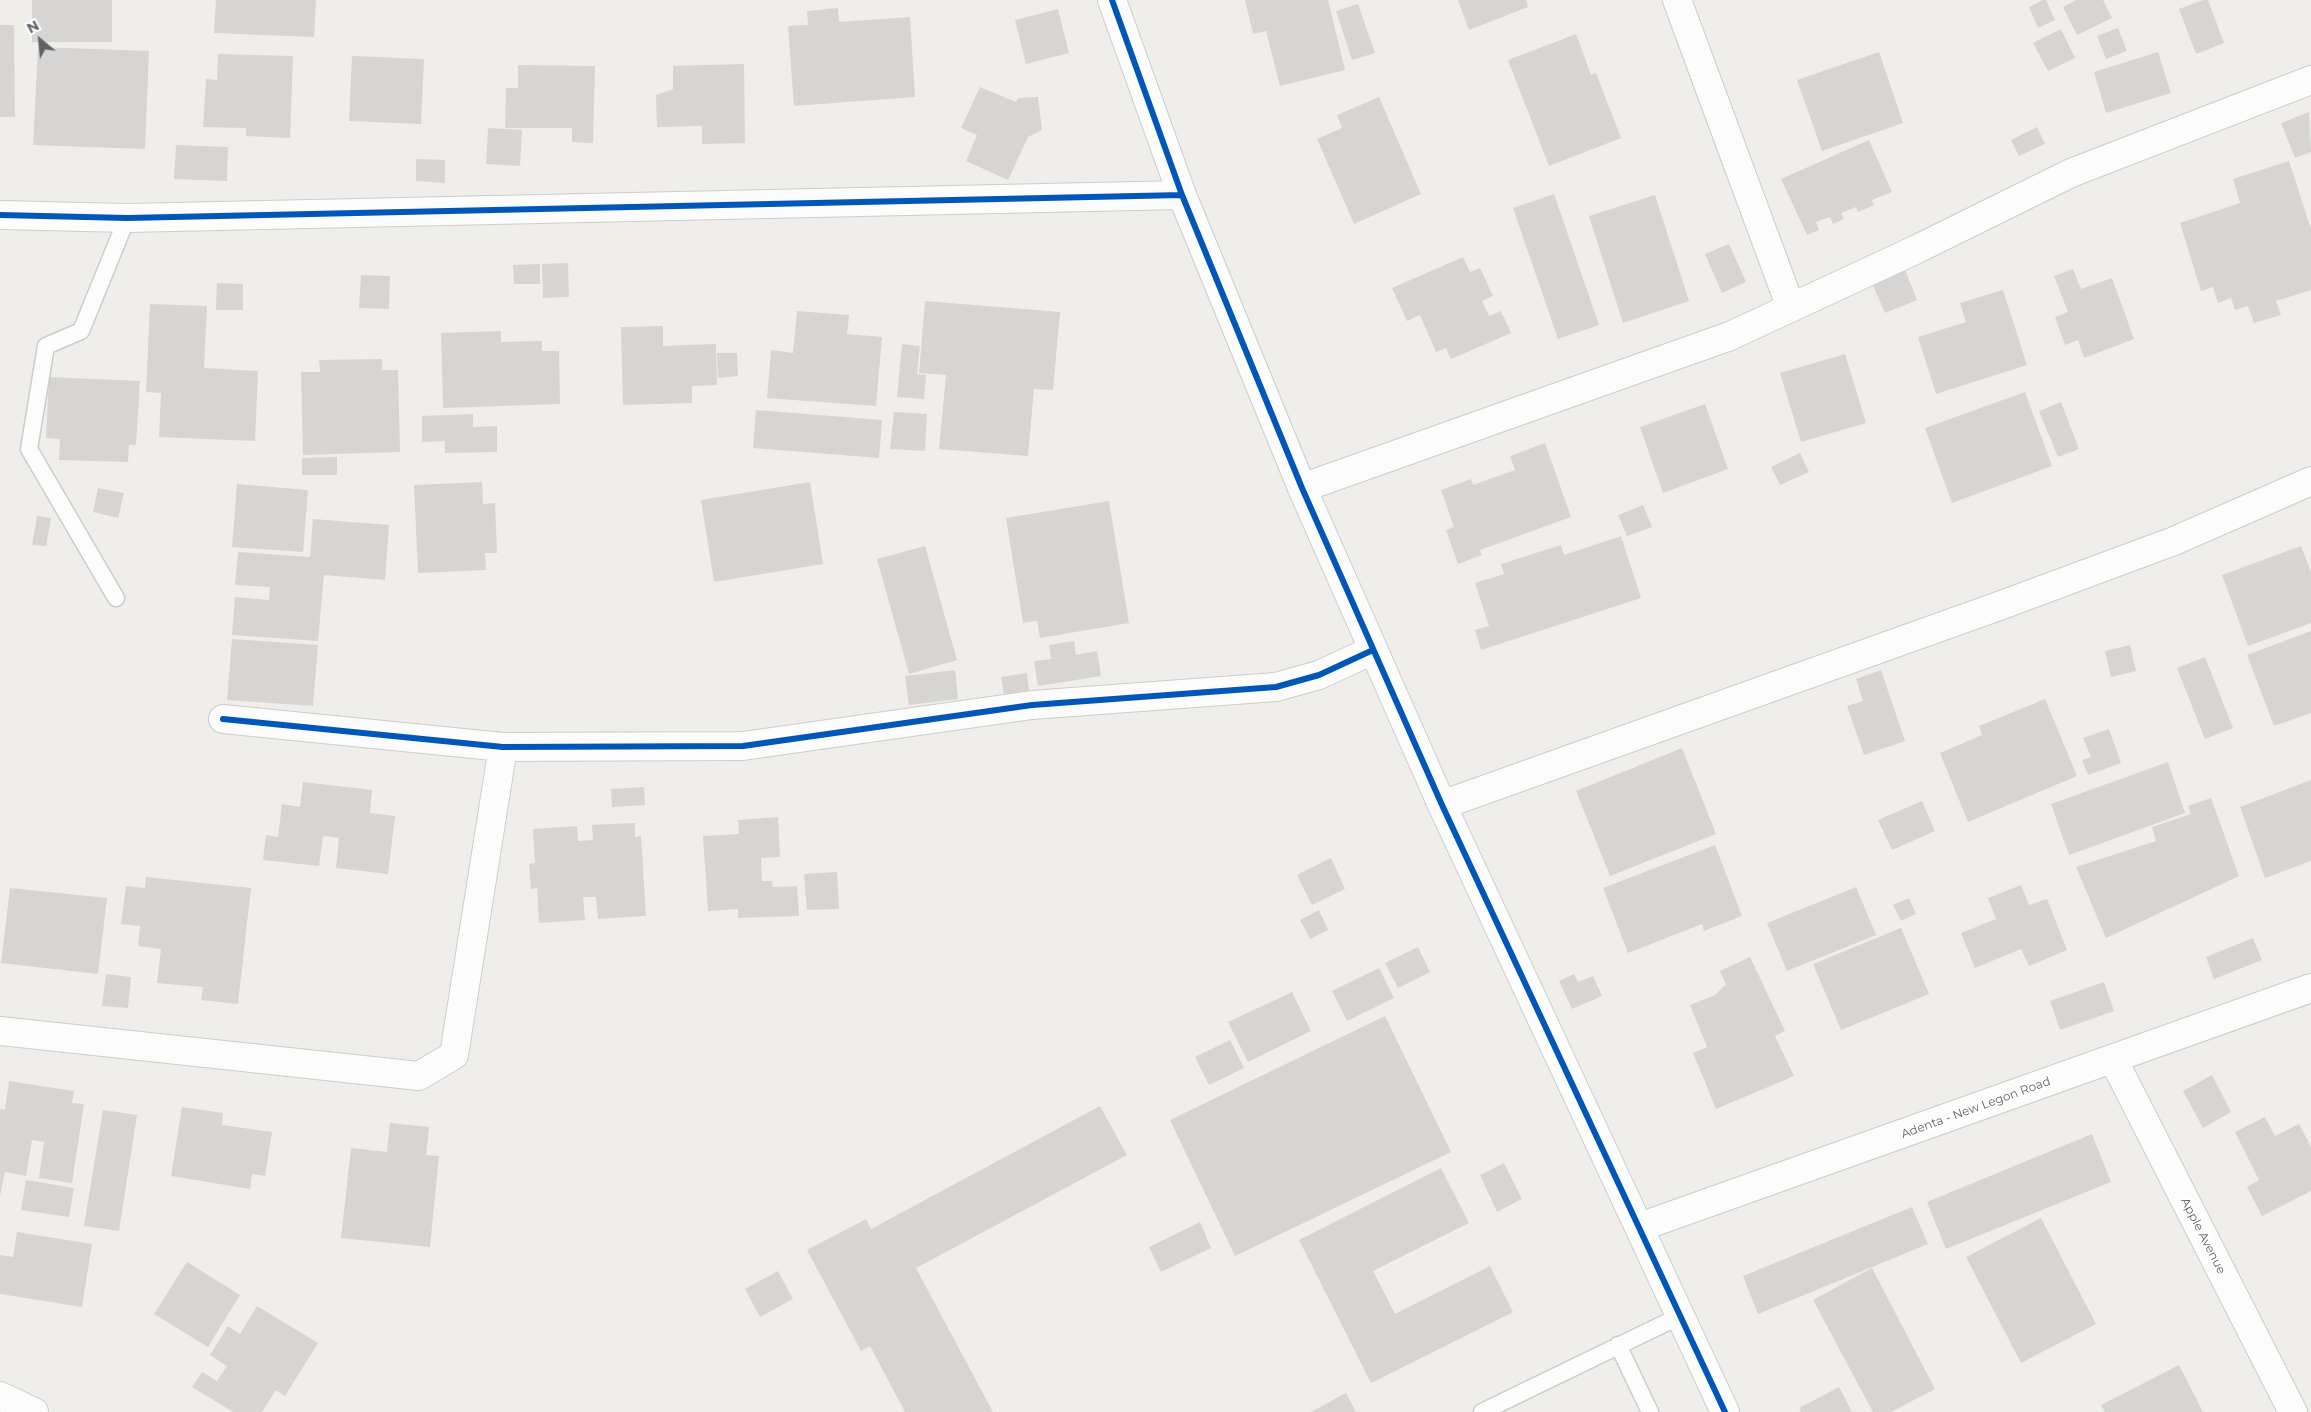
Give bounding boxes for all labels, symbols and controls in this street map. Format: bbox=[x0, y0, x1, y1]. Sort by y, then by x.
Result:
north arrow bbox=[15, 15, 65, 65]
text: N bbox=[24, 16, 42, 37]
street label: Adenta - New Legon Road bbox=[1899, 1074, 2053, 1142]
street label: Apple Avenue bbox=[2178, 1195, 2228, 1277]

